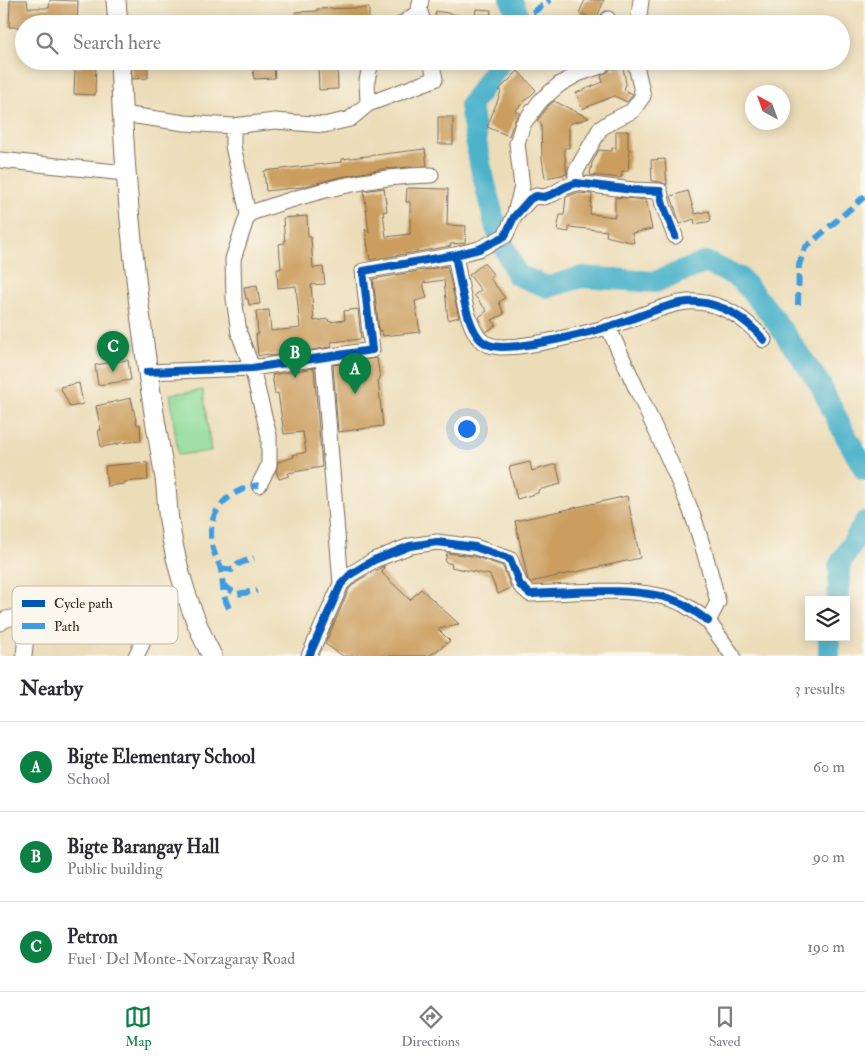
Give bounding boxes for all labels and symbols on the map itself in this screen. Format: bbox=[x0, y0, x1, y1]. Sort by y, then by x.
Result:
north arrow bbox=[745, 85, 790, 130]
pin: C bbox=[97, 331, 129, 372]
pin: B bbox=[279, 337, 311, 378]
pin: A bbox=[339, 353, 371, 394]
your location bbox=[454, 416, 480, 442]
legend bbox=[12, 586, 178, 644]
text: Cycle path bbox=[54, 595, 114, 613]
text: Path bbox=[54, 618, 80, 635]

